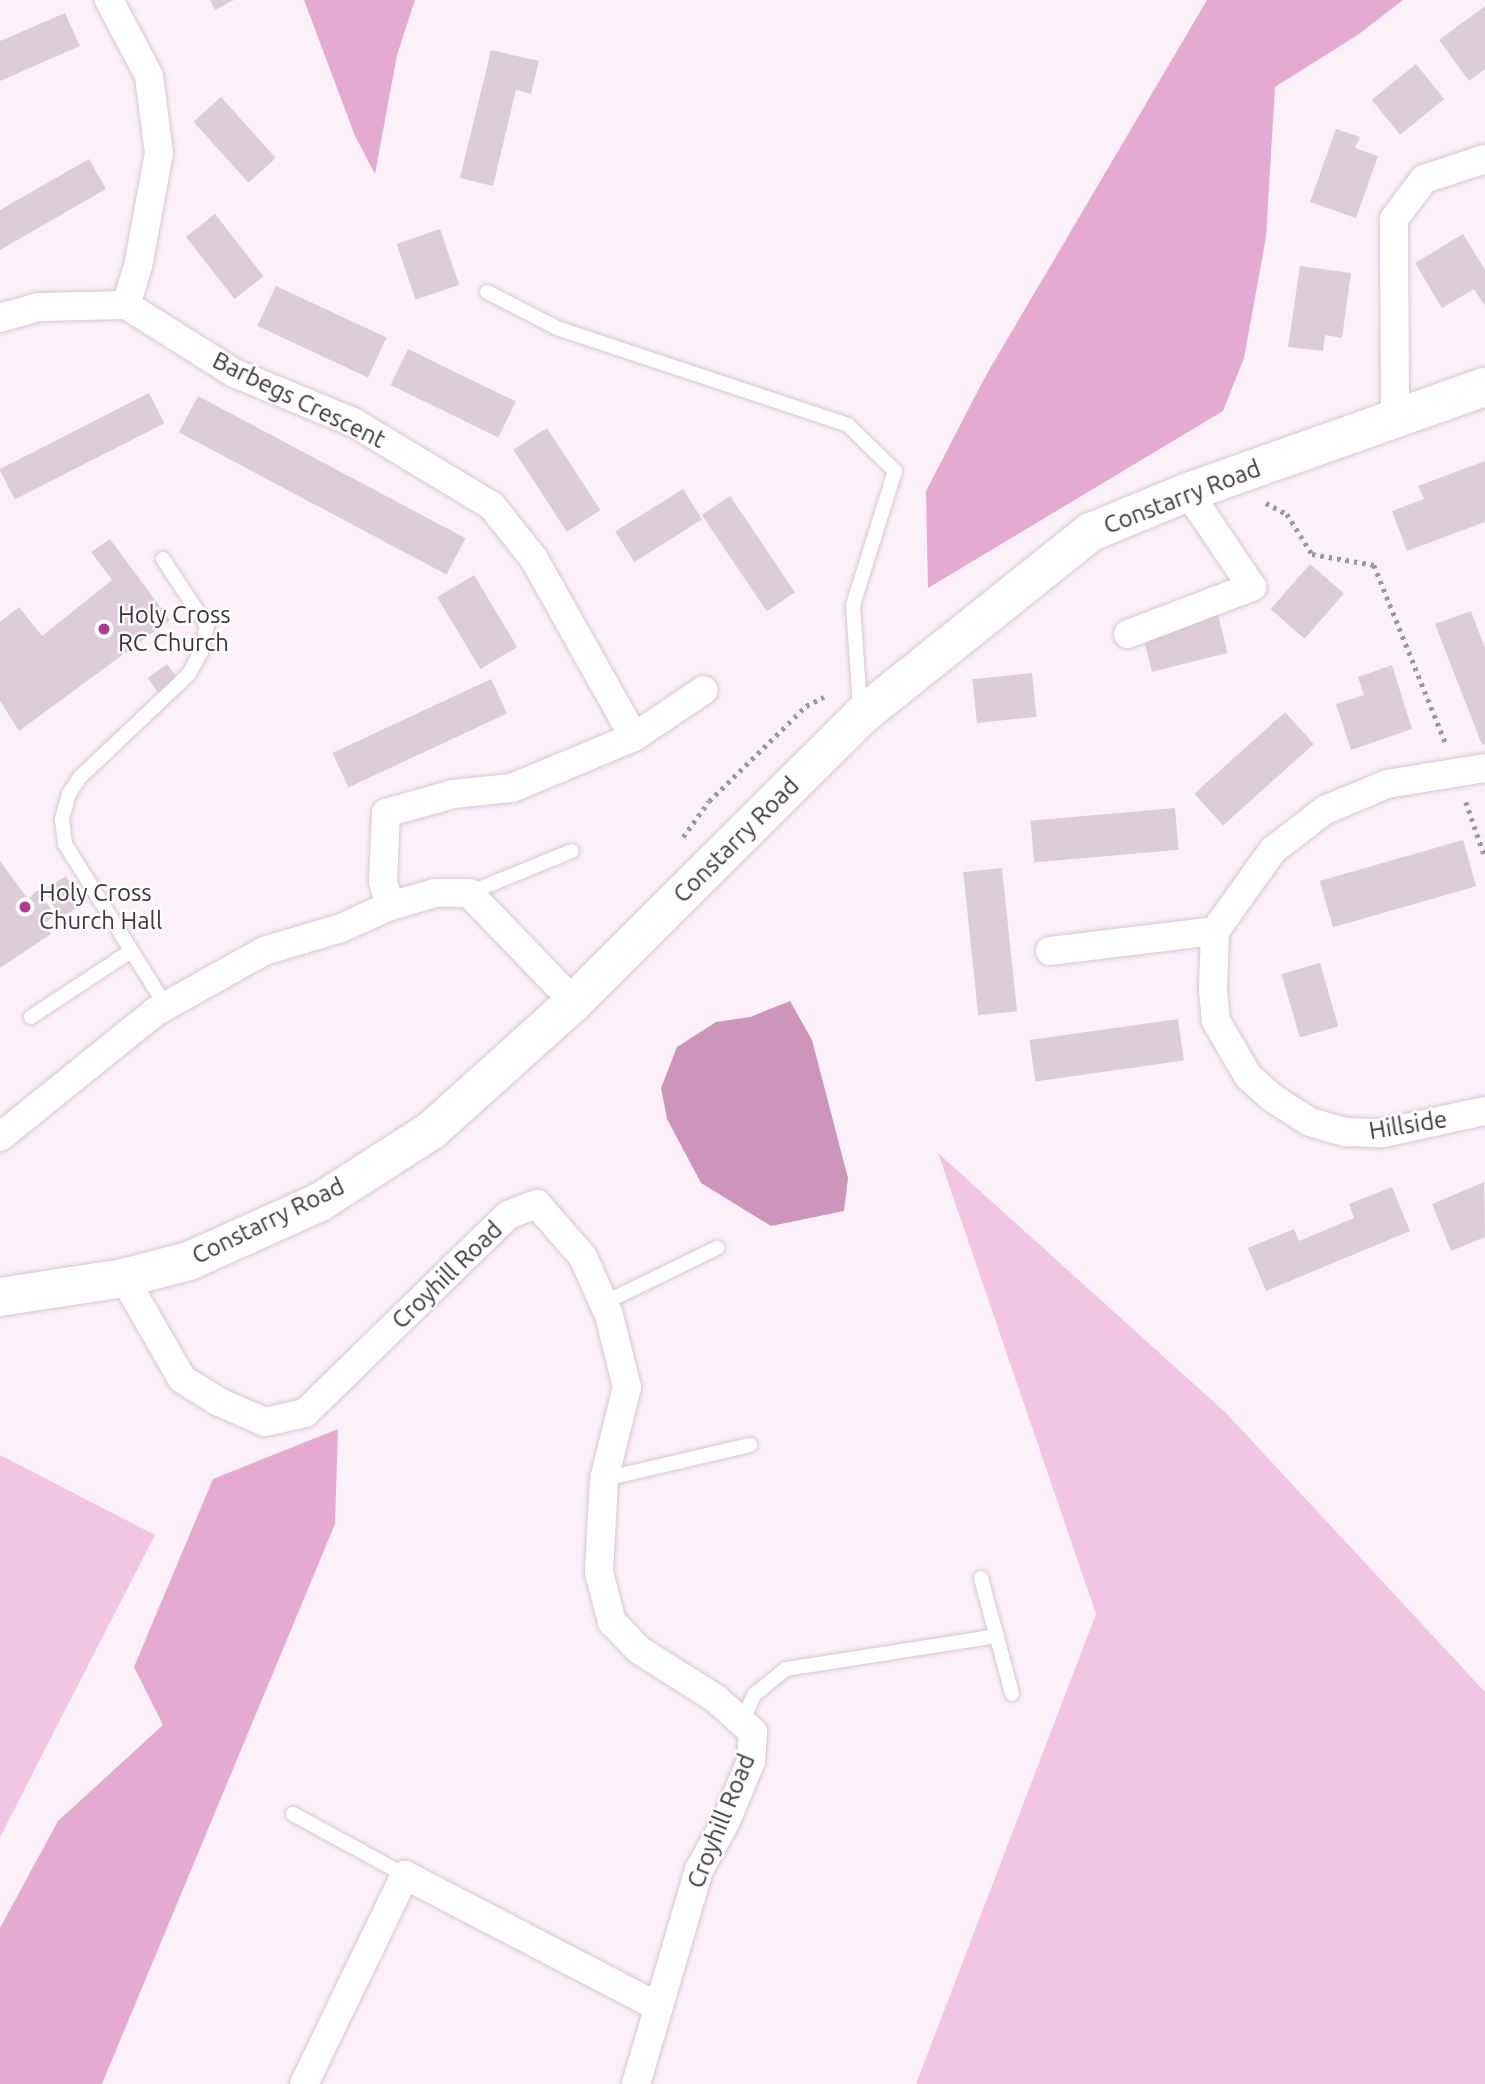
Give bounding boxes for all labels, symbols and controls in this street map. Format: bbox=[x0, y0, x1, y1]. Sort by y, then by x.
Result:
street label: Barbegs Crescent bbox=[208, 346, 390, 454]
street label: Constarry Road bbox=[1100, 454, 1264, 540]
place label: Holy Cross RC Church bbox=[118, 601, 231, 657]
marker: Holy Cross RC Church bbox=[96, 621, 112, 637]
street label: Constarry Road bbox=[667, 771, 805, 909]
place label: Holy Cross Church Hall bbox=[39, 879, 162, 935]
marker: Holy Cross Church Hall bbox=[17, 899, 33, 915]
street label: Hillside bbox=[1367, 1105, 1449, 1145]
street label: Constarry Road bbox=[187, 1172, 349, 1270]
street label: Croyhill Road bbox=[386, 1215, 508, 1335]
street label: Croyhill Road bbox=[681, 1750, 761, 1892]

